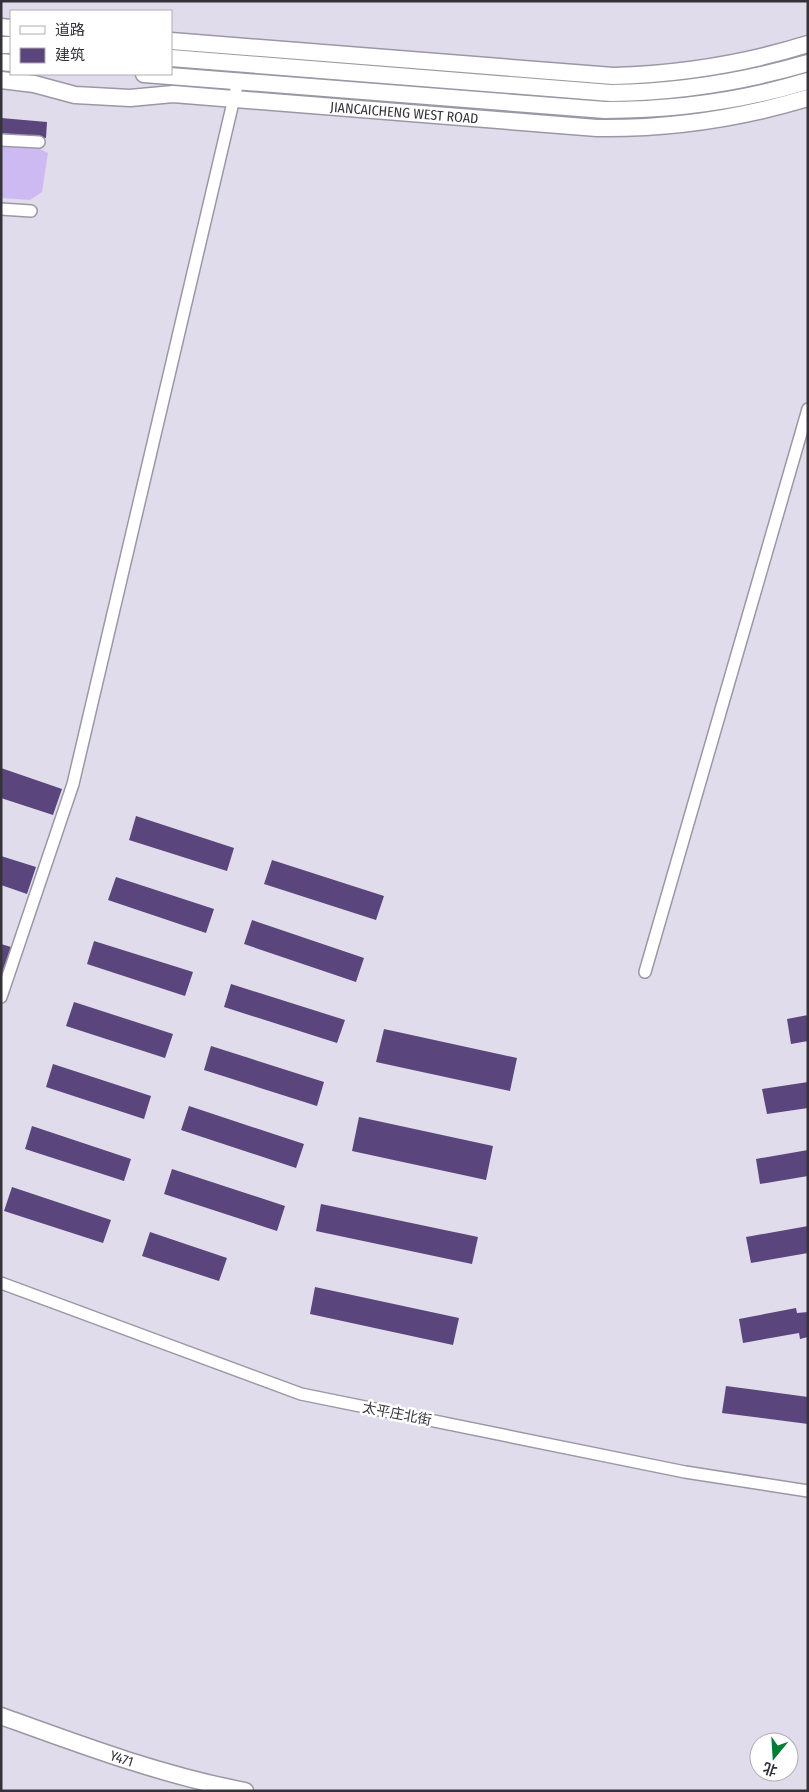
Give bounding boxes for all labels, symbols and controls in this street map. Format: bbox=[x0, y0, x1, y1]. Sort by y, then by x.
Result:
legend bbox=[10, 10, 172, 75]
text: 道路 bbox=[55, 21, 85, 39]
text: 建筑 bbox=[55, 46, 85, 64]
street label: JIANCAICHENG WEST ROAD bbox=[330, 98, 479, 127]
street label: 太平庄北街 bbox=[361, 1399, 433, 1429]
north arrow bbox=[749, 1732, 799, 1782]
street label: Y471 bbox=[108, 1747, 136, 1770]
text: 北 bbox=[761, 1759, 779, 1779]

